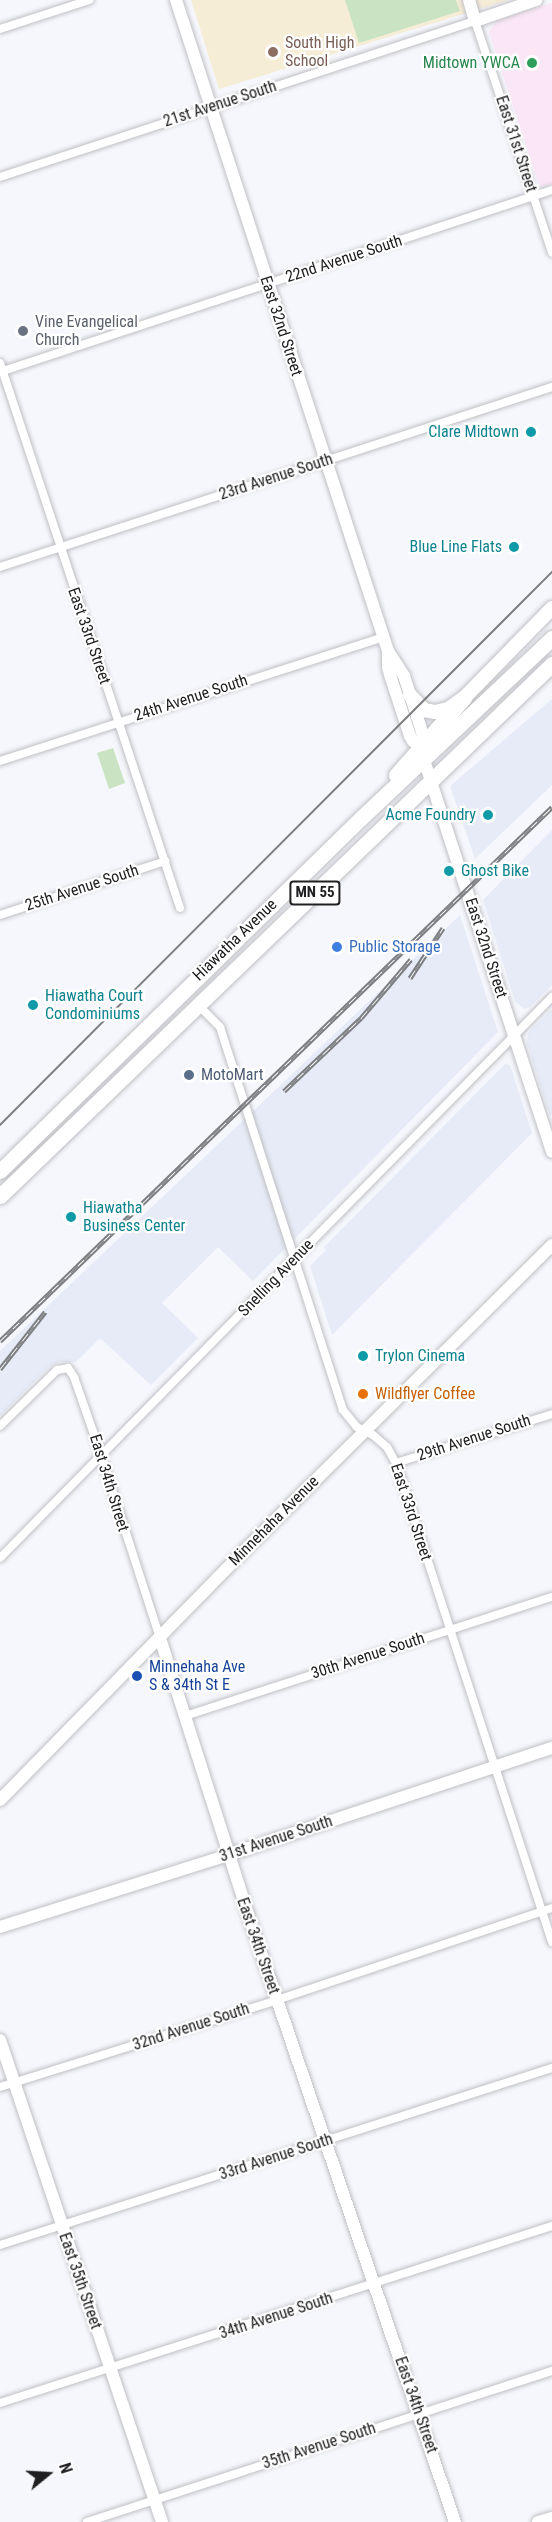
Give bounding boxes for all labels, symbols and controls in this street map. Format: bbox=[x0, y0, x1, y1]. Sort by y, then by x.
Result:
place label: South High School bbox=[285, 33, 354, 71]
marker: South High School bbox=[266, 45, 280, 59]
place label: Midtown YWCA bbox=[423, 53, 520, 73]
marker: Midtown YWCA bbox=[525, 56, 539, 70]
street label: 21st Avenue South bbox=[161, 77, 279, 131]
street label: East 31st Street bbox=[491, 93, 541, 195]
street label: 22nd Avenue South bbox=[283, 231, 405, 287]
street label: East 32nd Street bbox=[256, 274, 306, 378]
place label: Vine Evangelical Church bbox=[35, 312, 138, 350]
marker: Vine Evangelical Church bbox=[16, 324, 30, 338]
place label: Clare Midtown bbox=[428, 422, 519, 442]
marker: Clare Midtown bbox=[524, 425, 538, 439]
street label: 23rd Avenue South bbox=[217, 450, 335, 504]
place label: Blue Line Flats bbox=[409, 537, 502, 557]
marker: Blue Line Flats bbox=[507, 540, 521, 554]
street label: East 33rd Street bbox=[63, 585, 115, 687]
street label: 24th Avenue South bbox=[132, 671, 250, 725]
place label: Acme Foundry bbox=[386, 805, 476, 825]
marker: Acme Foundry bbox=[481, 808, 495, 822]
street label: 25th Avenue South bbox=[23, 861, 141, 915]
place label: Ghost Bike bbox=[461, 861, 529, 881]
marker: Ghost Bike bbox=[442, 864, 456, 878]
road number: MN 55 bbox=[288, 881, 342, 905]
street label: Hiawatha Avenue bbox=[189, 895, 281, 985]
street label: East 32nd Street bbox=[461, 896, 511, 1000]
place label: Public Storage bbox=[349, 937, 440, 957]
marker: Public Storage bbox=[330, 940, 344, 954]
place label: Hiawatha Court Condominiums bbox=[45, 986, 143, 1024]
marker: Hiawatha Court Condominiums bbox=[26, 998, 40, 1012]
place label: MotoMart bbox=[201, 1065, 263, 1085]
marker: MotoMart bbox=[182, 1068, 196, 1082]
place label: Hiawatha Business Center bbox=[83, 1198, 185, 1236]
marker: Hiawatha Business Center bbox=[64, 1210, 78, 1224]
street label: Snelling Avenue bbox=[234, 1235, 318, 1321]
place label: Trylon Cinema bbox=[375, 1346, 465, 1366]
marker: Trylon Cinema bbox=[356, 1349, 370, 1363]
place label: Wildflyer Coffee bbox=[375, 1384, 475, 1404]
marker: Wildflyer Coffee bbox=[356, 1387, 370, 1401]
street label: 29th Avenue South bbox=[415, 1411, 533, 1465]
street label: East 34th Street bbox=[85, 1432, 133, 1534]
street label: East 33rd Street bbox=[386, 1461, 436, 1563]
street label: Minnehaha Avenue bbox=[225, 1472, 323, 1570]
street label: 30th Avenue South bbox=[309, 1629, 427, 1683]
place label: Minnehaha Ave S & 34th St E bbox=[149, 1657, 245, 1695]
marker: Minnehaha Ave S & 34th St E bbox=[130, 1669, 144, 1683]
street label: 31st Avenue South bbox=[217, 1812, 335, 1866]
street label: East 34th Street bbox=[233, 1895, 283, 1997]
street label: 32nd Avenue South bbox=[130, 1999, 252, 2055]
street label: 33rd Avenue South bbox=[217, 2130, 335, 2184]
street label: East 35th Street bbox=[55, 2230, 105, 2332]
street label: 34th Avenue South bbox=[217, 2289, 335, 2343]
street label: East 34th Street bbox=[391, 2354, 441, 2456]
street label: 35th Avenue South bbox=[260, 2419, 378, 2473]
north arrow bbox=[18, 2444, 78, 2504]
text: N bbox=[55, 2461, 76, 2476]

